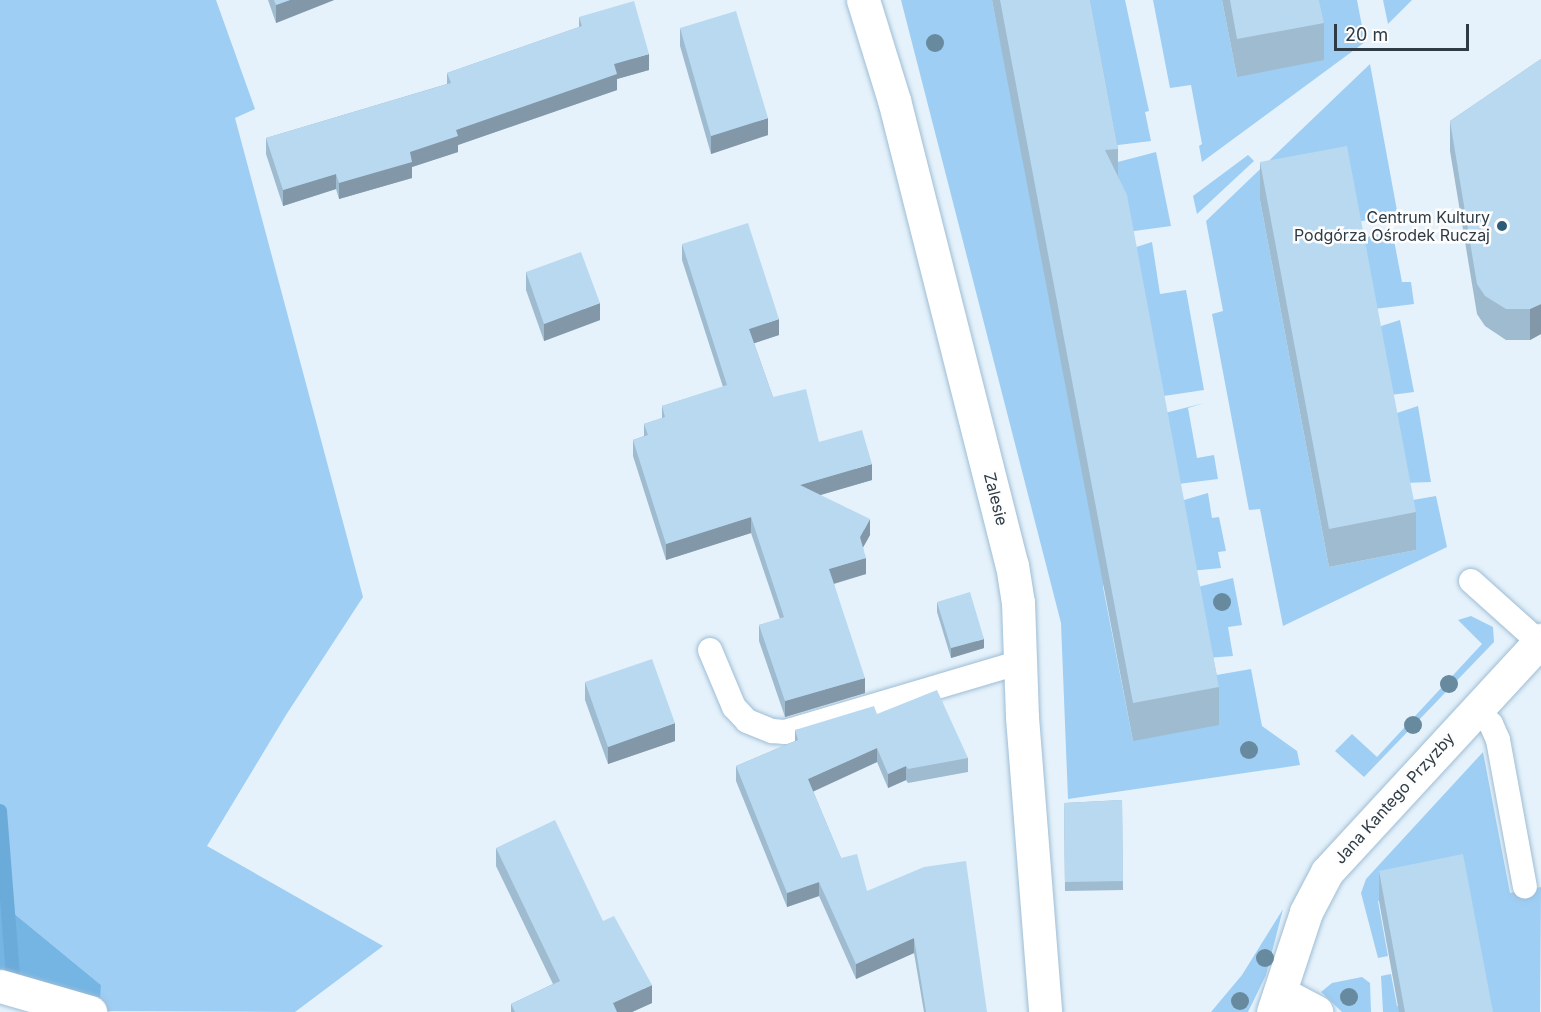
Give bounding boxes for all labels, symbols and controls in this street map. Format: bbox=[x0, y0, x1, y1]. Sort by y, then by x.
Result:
scale bar bbox=[1337, 12, 1472, 50]
text: 20 m bbox=[1345, 24, 1388, 45]
place label: Centrum Kultury Podgórza Ośrodek Ruczaj bbox=[1294, 207, 1490, 245]
marker: Centrum Kultury Podgórza Ośrodek Ruczaj bbox=[1495, 219, 1509, 233]
street label: Zalesie bbox=[980, 471, 1012, 527]
street label: Jana Kantego Przyzby bbox=[1330, 728, 1458, 868]

